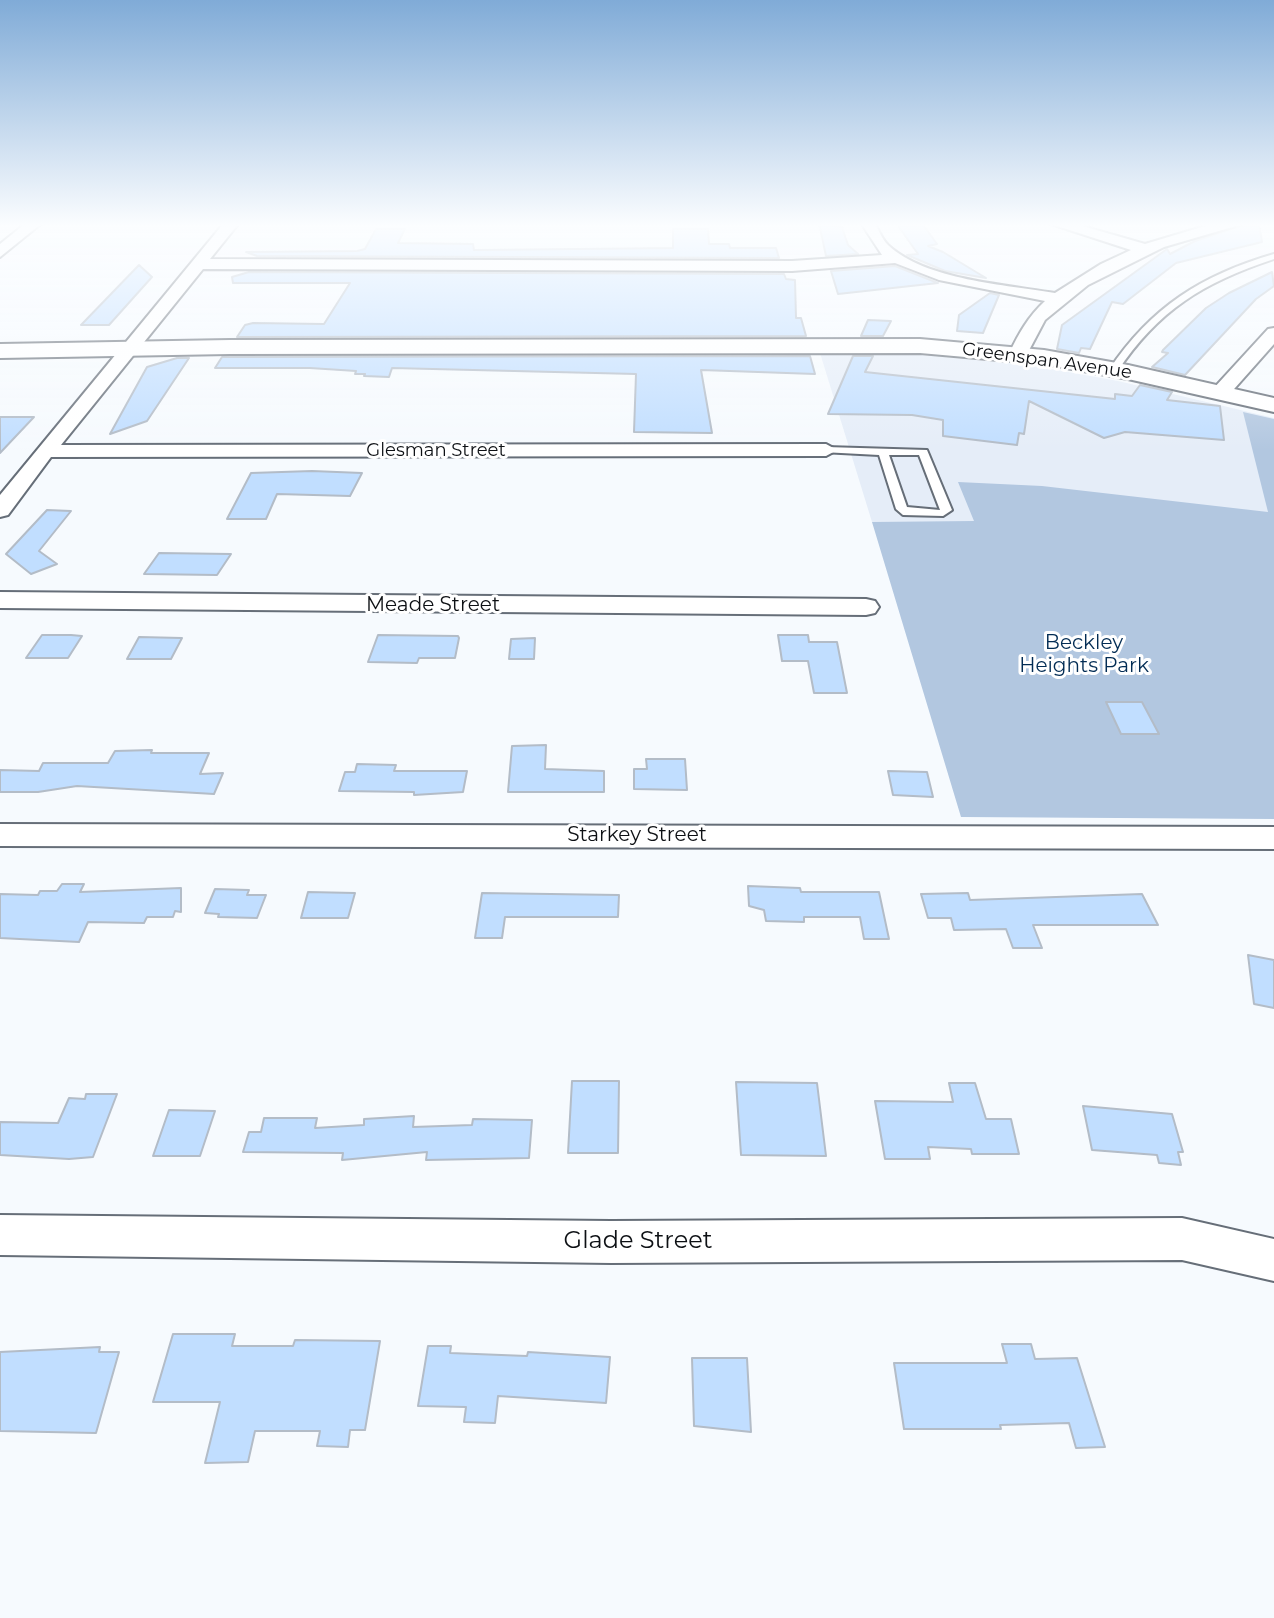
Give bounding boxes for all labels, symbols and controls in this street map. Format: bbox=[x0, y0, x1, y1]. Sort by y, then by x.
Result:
street label: Greenspan Avenue bbox=[961, 338, 1133, 384]
street label: Glesman Street bbox=[366, 440, 506, 462]
street label: Meade Street bbox=[366, 593, 500, 617]
park label: Beckley Heights Park bbox=[1019, 631, 1149, 678]
street label: Starkey Street bbox=[567, 823, 707, 847]
street label: Glade Street bbox=[564, 1227, 712, 1255]

